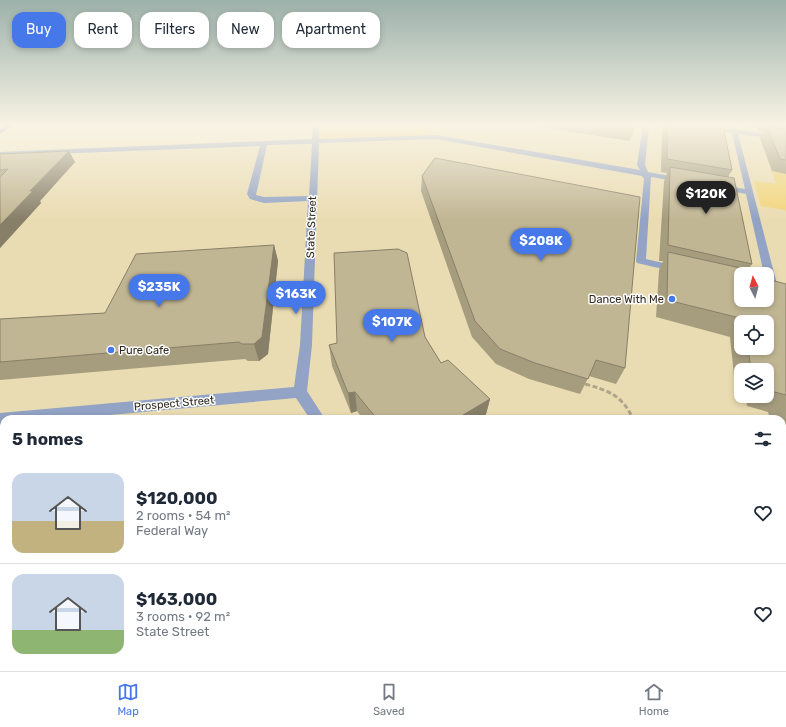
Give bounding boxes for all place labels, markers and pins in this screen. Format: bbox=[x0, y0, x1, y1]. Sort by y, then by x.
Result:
pin: $120K bbox=[678, 181, 734, 215]
pin: $208K bbox=[513, 228, 569, 262]
pin: $235K bbox=[131, 274, 187, 308]
pin: $163K bbox=[268, 281, 324, 315]
place label: Dance With Me bbox=[589, 293, 664, 306]
marker: Dance With Me bbox=[667, 294, 677, 304]
pin: $107K bbox=[364, 309, 420, 343]
place label: Pure Cafe bbox=[119, 344, 169, 357]
marker: Pure Cafe bbox=[106, 345, 116, 355]

